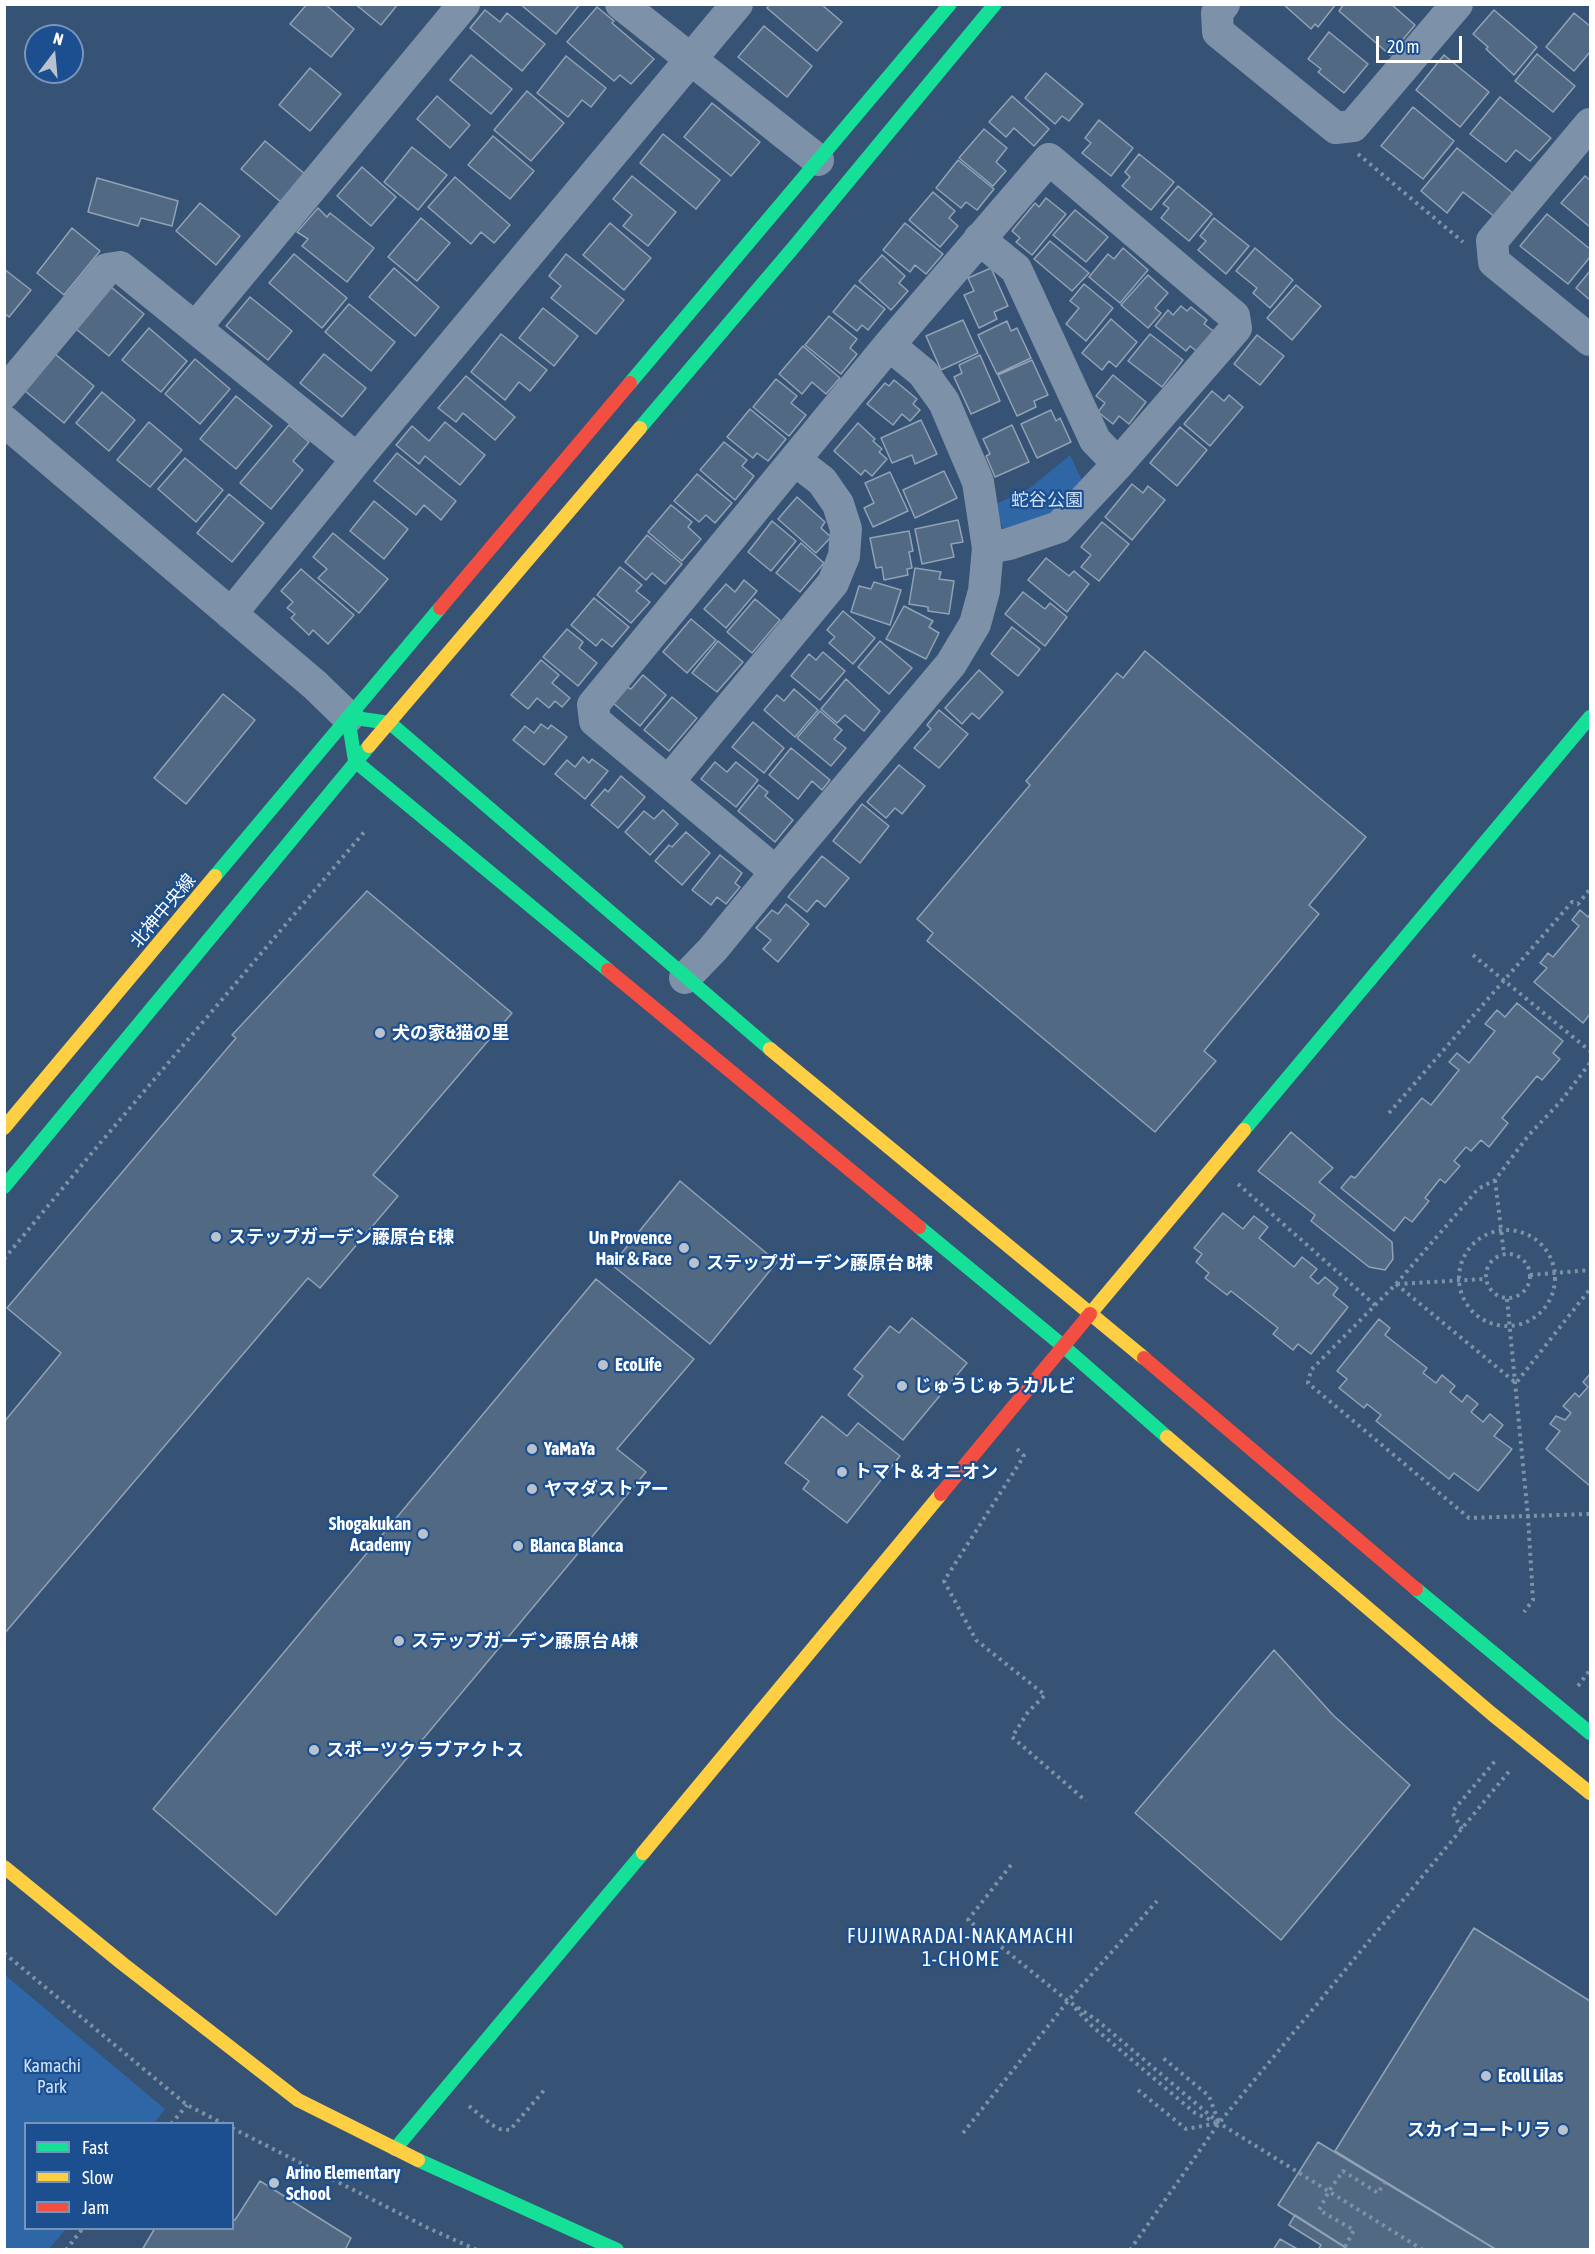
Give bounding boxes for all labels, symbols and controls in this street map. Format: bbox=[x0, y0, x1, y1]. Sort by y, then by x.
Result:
north arrow bbox=[24, 24, 84, 84]
scale bar bbox=[1379, 24, 1464, 62]
text: N bbox=[51, 29, 65, 49]
text: 20 m bbox=[1387, 36, 1419, 57]
park label: 蛇谷公園 bbox=[1011, 489, 1083, 511]
street label: 北神中央線 bbox=[126, 870, 200, 952]
place label: 犬の家&猫の里 bbox=[392, 1022, 509, 1044]
marker: 犬の家&猫の里 bbox=[373, 1026, 387, 1040]
place label: ステップガーデン藤原台 E棟 bbox=[228, 1226, 454, 1248]
place label: Un Provence Hair＆Face bbox=[589, 1227, 672, 1270]
marker: ステップガーデン藤原台 E棟 bbox=[209, 1230, 223, 1244]
marker: Un Provence Hair＆Face bbox=[677, 1241, 691, 1255]
place label: ステップガーデン藤原台 B棟 bbox=[706, 1252, 933, 1274]
marker: ステップガーデン藤原台 B棟 bbox=[687, 1256, 701, 1270]
place label: EcoLife bbox=[615, 1354, 662, 1376]
marker: EcoLife bbox=[596, 1358, 610, 1372]
place label: じゅうじゅうカルビ bbox=[914, 1375, 1076, 1397]
marker: じゅうじゅうカルビ bbox=[895, 1379, 909, 1393]
place label: YaMaYa bbox=[544, 1438, 595, 1460]
marker: YaMaYa bbox=[525, 1442, 539, 1456]
place label: トマト＆オニオン bbox=[854, 1461, 998, 1483]
marker: トマト＆オニオン bbox=[835, 1465, 849, 1479]
place label: ヤマダストアー bbox=[544, 1478, 669, 1500]
marker: ヤマダストアー bbox=[525, 1482, 539, 1496]
place label: Shogakukan Academy bbox=[329, 1513, 411, 1556]
marker: Shogakukan Academy bbox=[416, 1527, 430, 1541]
place label: Blanca Blanca bbox=[530, 1535, 623, 1557]
marker: Blanca Blanca bbox=[511, 1539, 525, 1553]
place label: ステップガーデン藤原台 A棟 bbox=[411, 1630, 638, 1652]
marker: ステップガーデン藤原台 A棟 bbox=[392, 1634, 406, 1648]
place label: スポーツクラブアクトス bbox=[326, 1739, 524, 1761]
marker: スポーツクラブアクトス bbox=[307, 1743, 321, 1757]
district label: FUJIWARADAI-NAKAMACHI 1-CHOME bbox=[847, 1925, 1075, 1972]
park label: Kamachi Park bbox=[23, 2055, 81, 2098]
place label: Ecoll Lilas bbox=[1498, 2065, 1563, 2087]
marker: Ecoll Lilas bbox=[1479, 2069, 1493, 2083]
place label: スカイコートリラ bbox=[1407, 2119, 1551, 2141]
legend bbox=[24, 2122, 234, 2230]
marker: スカイコートリラ bbox=[1556, 2123, 1570, 2137]
text: Fast bbox=[82, 2137, 109, 2158]
place label: Arino Elementary School bbox=[286, 2162, 400, 2204]
text: Slow bbox=[82, 2167, 113, 2188]
marker: Arino Elementary School bbox=[267, 2176, 281, 2190]
text: Jam bbox=[82, 2197, 109, 2218]

